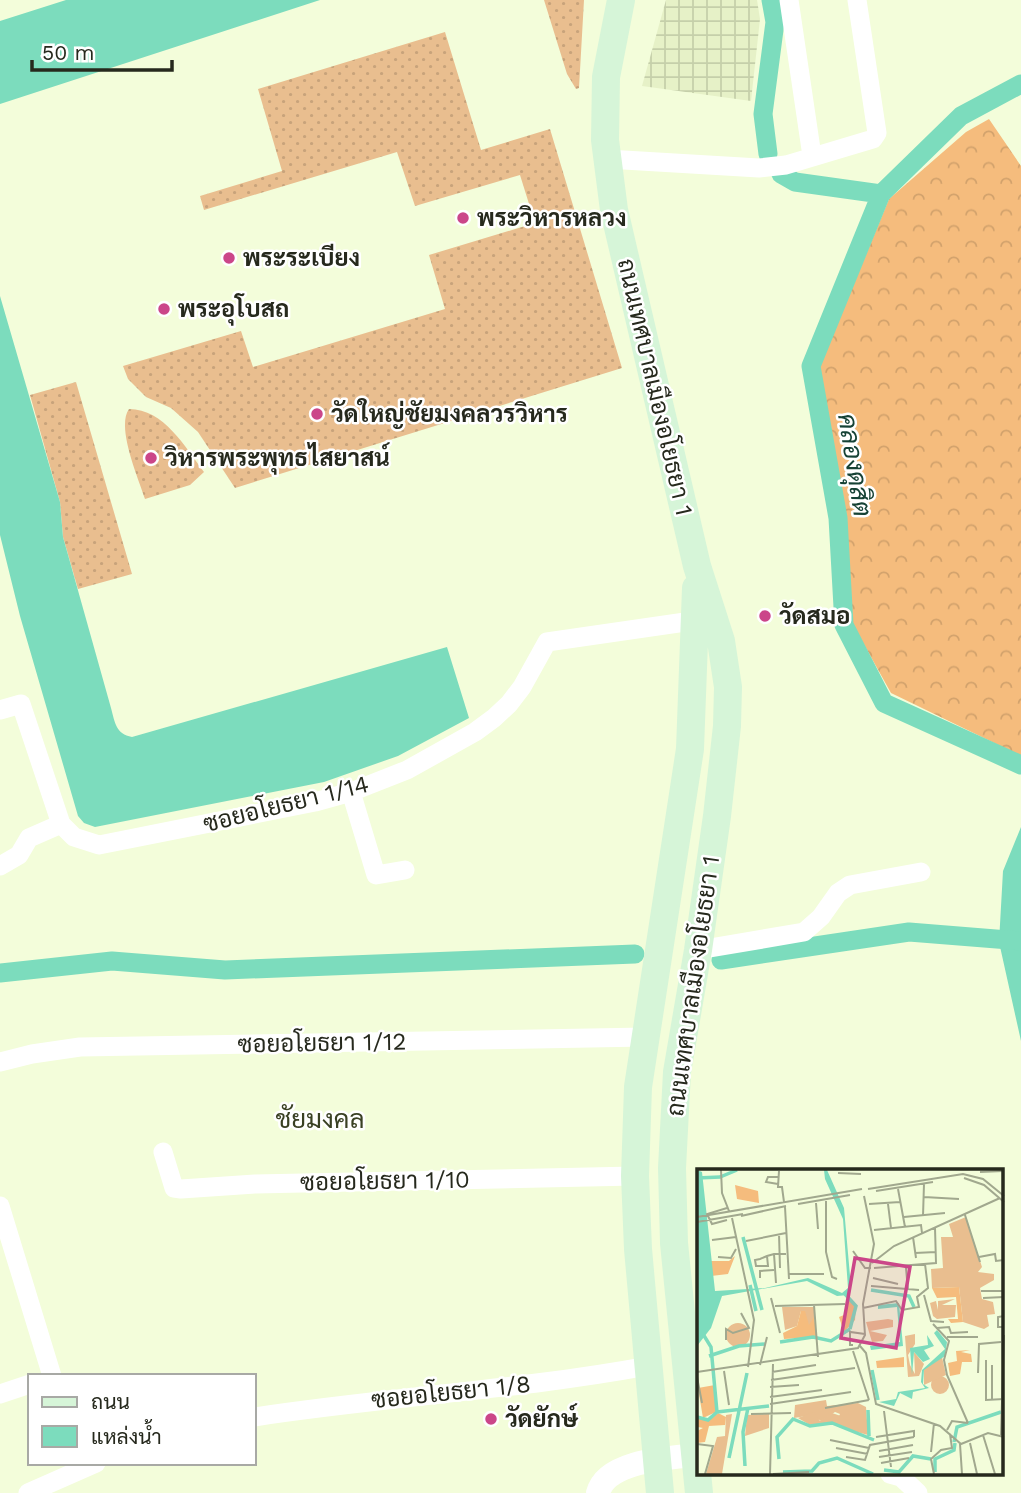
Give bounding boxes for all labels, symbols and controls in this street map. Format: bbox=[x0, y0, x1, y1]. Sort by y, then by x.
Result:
scale bar bbox=[32, 28, 172, 72]
text: 50 m bbox=[42, 40, 94, 65]
place label: พระวิหารหลวง bbox=[477, 204, 627, 232]
marker: พระวิหารหลวง bbox=[455, 210, 471, 226]
place label: พระระเบียง bbox=[243, 243, 360, 272]
marker: พระระเบียง bbox=[221, 250, 237, 266]
street label: ถนนเทศบาลเมืองอโยธยา 1 bbox=[612, 255, 700, 518]
place label: พระอุโบสถ bbox=[178, 293, 289, 326]
marker: พระอุโบสถ bbox=[156, 301, 172, 317]
place label: วัดใหญ่ชัยมงคลวรวิหาร bbox=[331, 398, 568, 429]
marker: วัดใหญ่ชัยมงคลวรวิหาร bbox=[309, 406, 325, 422]
water label: คลองดุสิต bbox=[829, 411, 878, 519]
place label: วิหารพระพุทธไสยาสน์ bbox=[164, 442, 391, 475]
marker: วิหารพระพุทธไสยาสน์ bbox=[143, 450, 159, 466]
place label: วัดสมอ bbox=[779, 601, 851, 630]
marker: วัดสมอ bbox=[757, 608, 773, 624]
street label: ซอยอโยธยา 1/14 bbox=[200, 768, 372, 838]
street label: ถนนเทศบาลเมืองอโยธยา 1 bbox=[659, 854, 725, 1118]
street label: ซอยอโยธยา 1/12 bbox=[237, 1026, 407, 1058]
district label: ชัยมงคล bbox=[275, 1103, 365, 1134]
street label: ซอยอโยธยา 1/10 bbox=[300, 1164, 470, 1196]
inset map bbox=[697, 1169, 1004, 1476]
street label: ซอยอโยธยา 1/8 bbox=[370, 1368, 532, 1414]
legend bbox=[28, 1374, 256, 1465]
text: ถนน bbox=[91, 1389, 130, 1414]
place label: วัดยักษ์ bbox=[505, 1403, 579, 1433]
marker: วัดยักษ์ bbox=[483, 1411, 499, 1427]
text: แหล่งน้ำ bbox=[91, 1419, 162, 1449]

